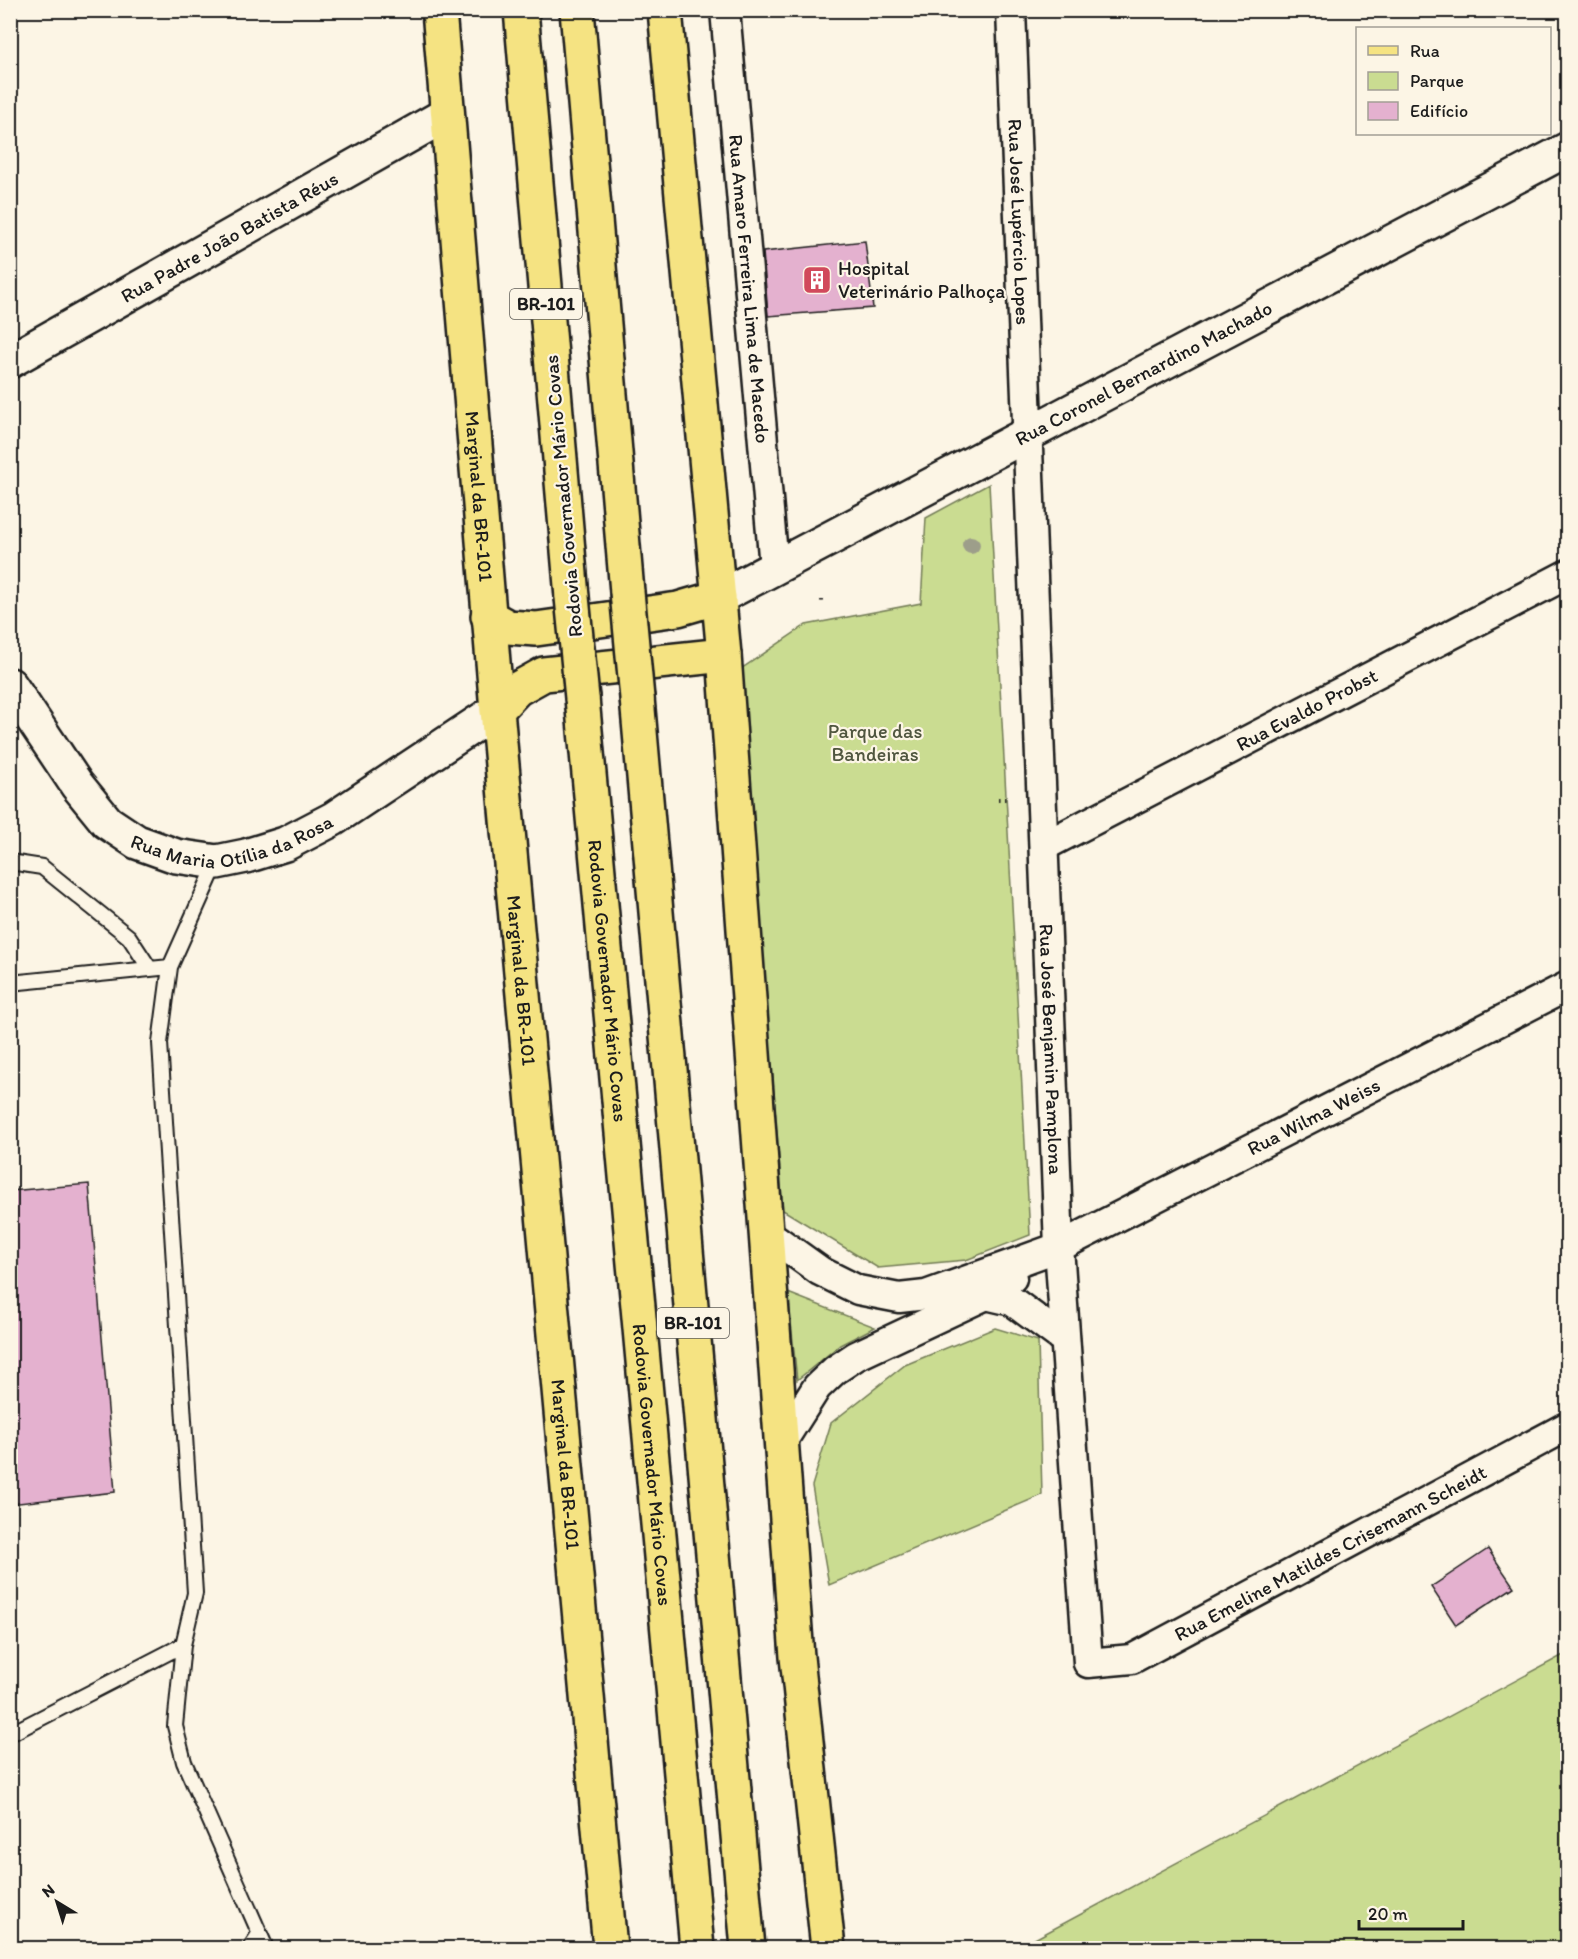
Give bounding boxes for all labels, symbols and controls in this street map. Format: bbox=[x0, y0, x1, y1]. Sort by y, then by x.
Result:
legend bbox=[1356, 27, 1551, 135]
text: Rua bbox=[1410, 40, 1440, 62]
text: Parque bbox=[1410, 70, 1464, 92]
text: Edifício bbox=[1410, 100, 1468, 122]
street label: Rua José Lupércio Lopes bbox=[1003, 118, 1035, 325]
street label: Rua Amaro Ferreira Lima de Macedo bbox=[724, 133, 775, 444]
street label: Rua Padre João Batista Réus bbox=[116, 166, 342, 308]
place label: Hospital Veterinário Palhoça bbox=[838, 256, 1005, 303]
building icon: Hospital Veterinário Palhoça bbox=[801, 264, 833, 296]
road number: BR-101 bbox=[510, 289, 582, 319]
street label: Rua Coronel Bernardino Machado bbox=[1011, 295, 1276, 451]
street label: Rodovia Governador Mário Covas bbox=[539, 354, 587, 638]
street label: Marginal da BR-101 bbox=[460, 410, 498, 583]
street label: Rua Evaldo Probst bbox=[1232, 663, 1381, 756]
park label: Parque das Bandeiras bbox=[828, 719, 922, 766]
street label: Rua Maria Otília da Rosa bbox=[128, 809, 337, 874]
street label: Rodovia Governador Mário Covas bbox=[583, 839, 633, 1123]
street label: Marginal da BR-101 bbox=[502, 894, 541, 1067]
street label: Rua José Benjamin Pamplona bbox=[1034, 923, 1068, 1176]
street label: Rua Wilma Weiss bbox=[1243, 1072, 1384, 1161]
road number: BR-101 bbox=[657, 1308, 729, 1338]
street label: Rodovia Governador Mário Covas bbox=[628, 1323, 677, 1607]
street label: Marginal da BR-101 bbox=[546, 1378, 586, 1551]
street label: Rua Emeline Matildes Crisemann Scheidt bbox=[1170, 1460, 1491, 1646]
north arrow bbox=[27, 1872, 87, 1932]
text: N bbox=[38, 1880, 58, 1901]
scale bar bbox=[1359, 1893, 1462, 1931]
text: 20 m bbox=[1368, 1903, 1408, 1925]

